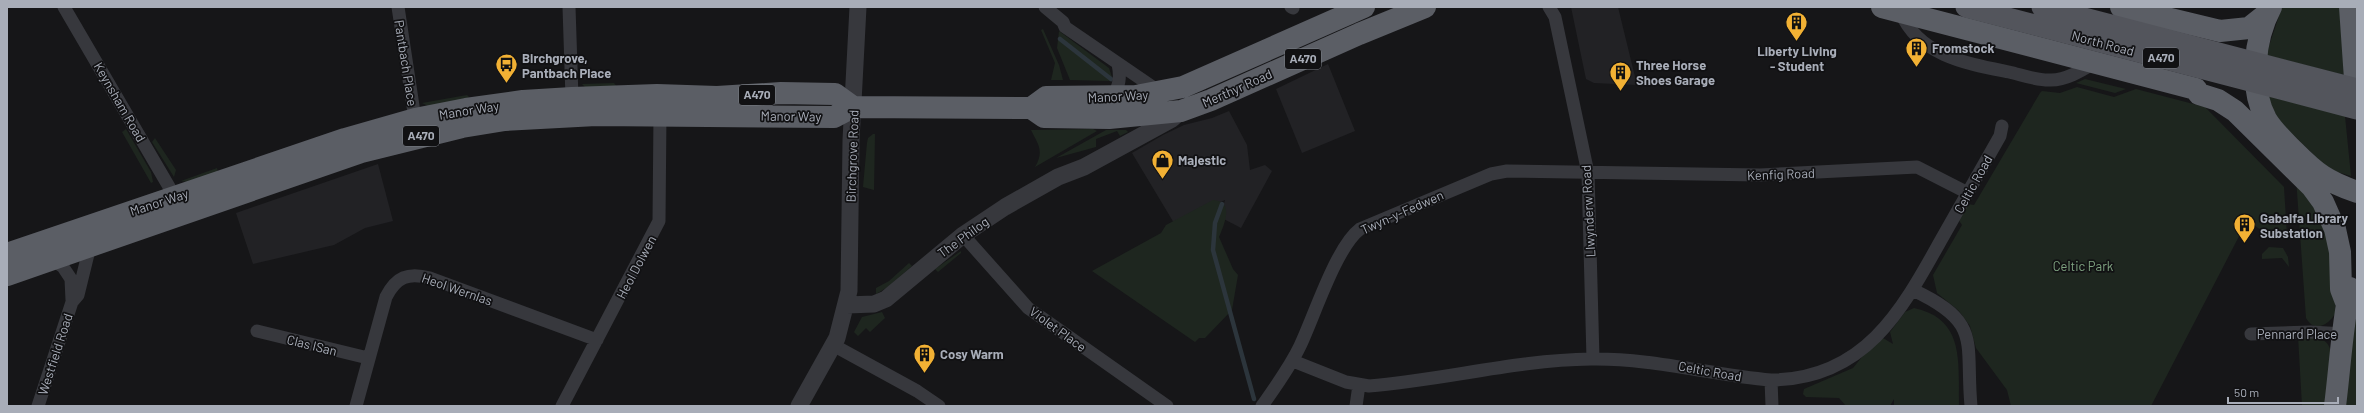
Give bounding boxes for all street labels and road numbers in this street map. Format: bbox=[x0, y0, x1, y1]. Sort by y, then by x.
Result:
street label: Pantbach Place bbox=[391, 19, 421, 107]
street label: North Road bbox=[2070, 27, 2136, 59]
road number: A470 bbox=[2143, 48, 2179, 68]
road number: A470 bbox=[1285, 49, 1321, 69]
street label: Keynsham Road bbox=[91, 59, 149, 145]
street label: Merthyr Road bbox=[1200, 65, 1274, 111]
road number: A470 bbox=[739, 85, 775, 105]
street label: Manor Way bbox=[1087, 86, 1149, 106]
street label: Manor Way bbox=[438, 97, 500, 123]
street label: Manor Way bbox=[761, 107, 821, 125]
street label: Birchgrove Road bbox=[842, 109, 862, 203]
road number: A470 bbox=[403, 126, 439, 146]
street label: Celtic Road bbox=[1951, 152, 1995, 216]
street label: Llwynderw Road bbox=[1578, 164, 1598, 258]
street label: Kenfig Road bbox=[1747, 165, 1815, 183]
street label: Manor Way bbox=[128, 185, 190, 219]
street label: Twyn-y-Fedwen bbox=[1358, 187, 1446, 237]
street label: The Philog bbox=[934, 213, 992, 261]
street label: Heol Dolwen bbox=[613, 233, 659, 301]
street label: Heol Wernlas bbox=[420, 269, 494, 309]
street label: Violet Place bbox=[1027, 303, 1090, 355]
street label: Westfield Road bbox=[34, 311, 76, 397]
street label: Pennard Place bbox=[2257, 326, 2337, 342]
street label: Clas ISan bbox=[285, 331, 339, 359]
street label: Celtic Road bbox=[1677, 358, 1743, 384]

